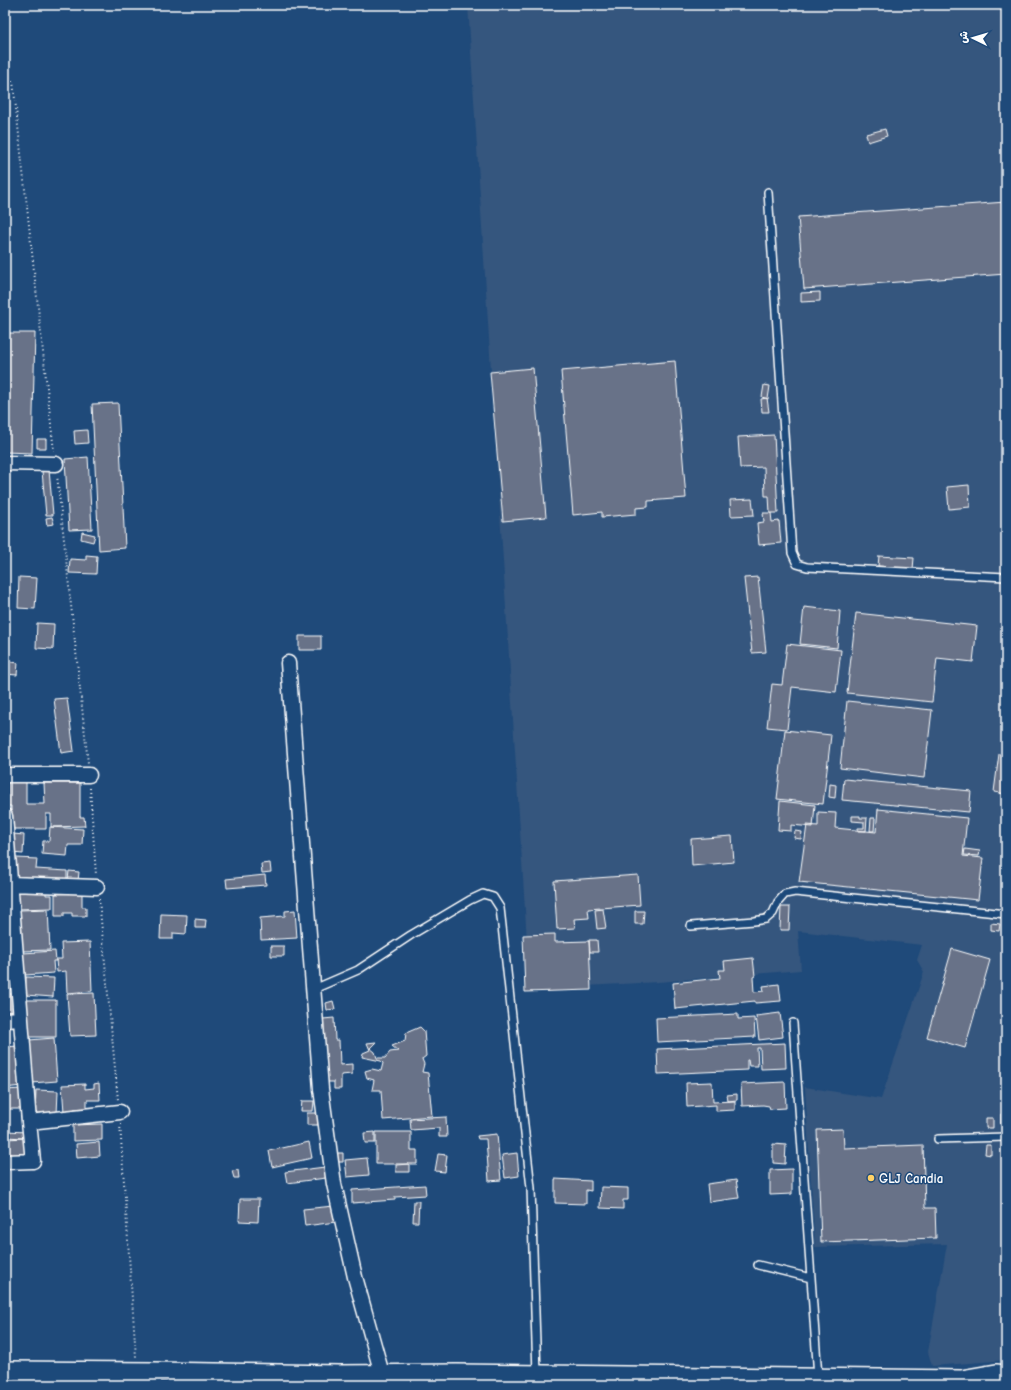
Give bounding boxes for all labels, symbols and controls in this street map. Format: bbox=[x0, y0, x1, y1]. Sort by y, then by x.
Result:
north arrow bbox=[953, 18, 993, 58]
text: ش bbox=[957, 31, 971, 44]
place label: GLJ Candia bbox=[879, 1171, 943, 1186]
marker: GLJ Candia bbox=[866, 1173, 876, 1183]

